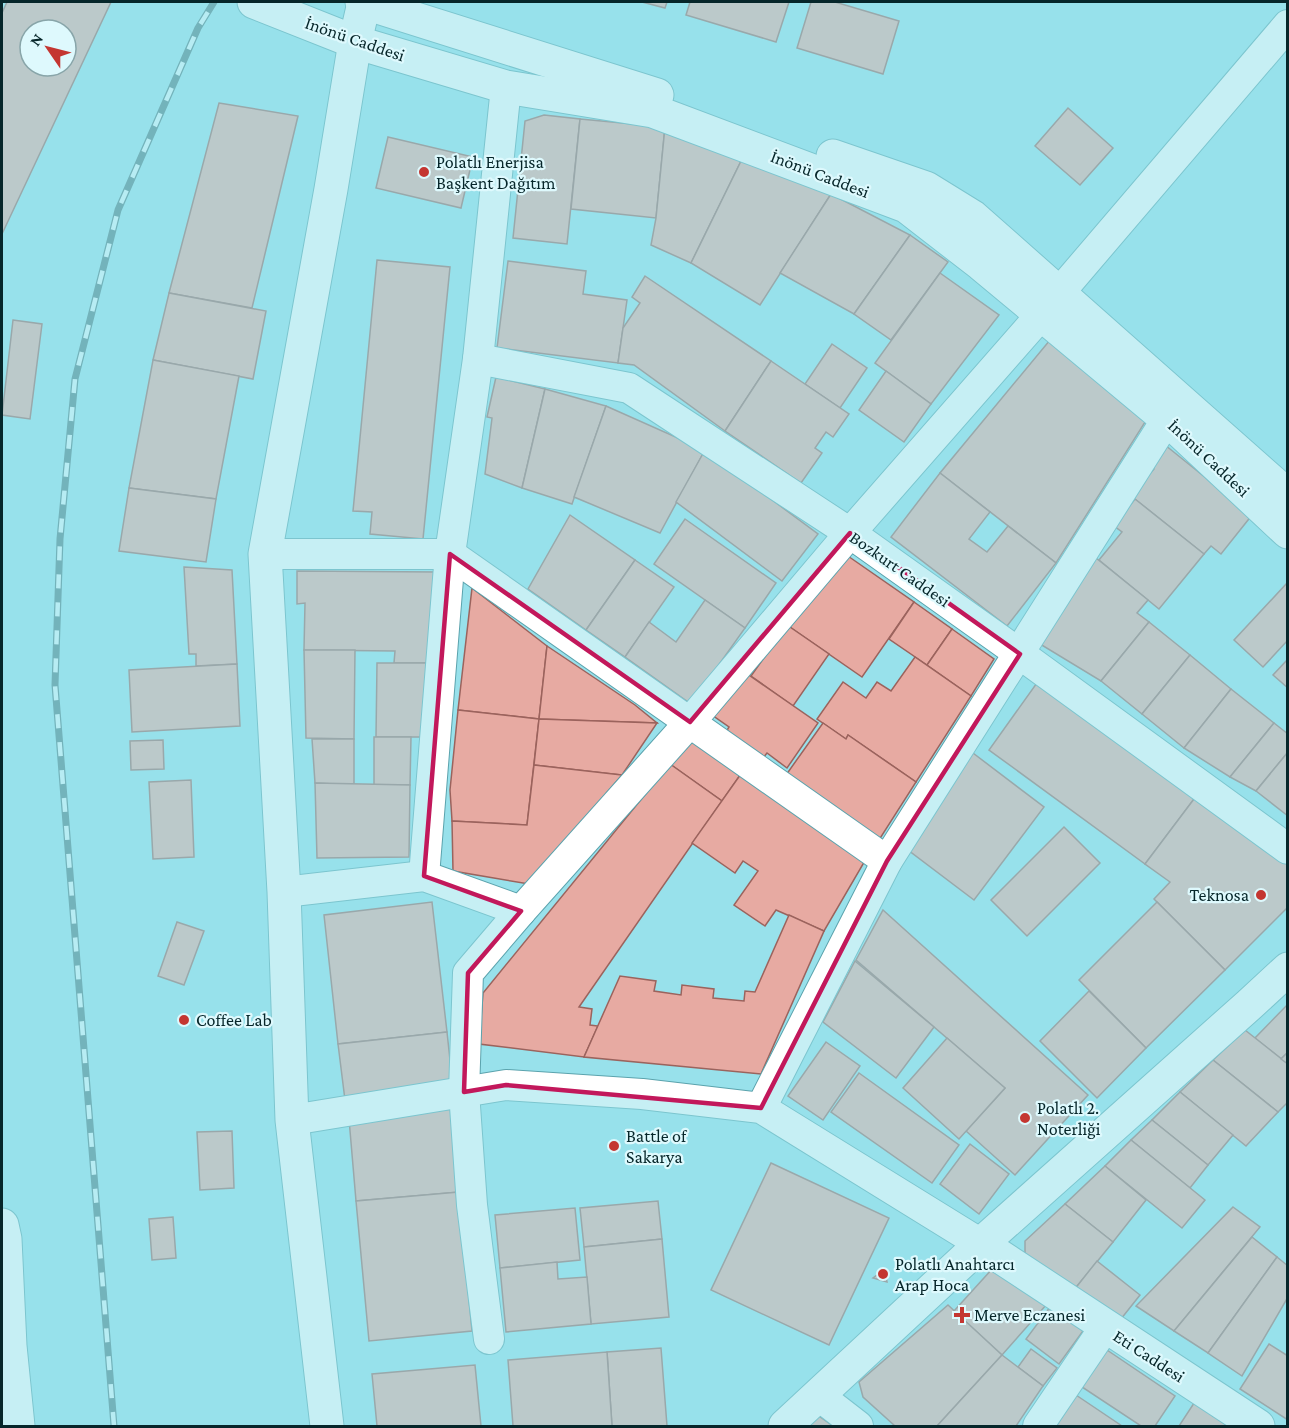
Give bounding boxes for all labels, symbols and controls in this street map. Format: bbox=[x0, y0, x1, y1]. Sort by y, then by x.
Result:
street label: İnönü Caddesi bbox=[303, 13, 408, 65]
north arrow bbox=[18, 18, 78, 78]
text: N bbox=[26, 30, 46, 49]
street label: İnönü Caddesi bbox=[768, 146, 872, 202]
place label: Polatlı Enerjisa Başkent Dağıtım bbox=[436, 152, 556, 193]
marker: Polatlı Enerjisa Başkent Dağıtım bbox=[417, 165, 431, 179]
street label: İnönü Caddesi bbox=[1164, 415, 1254, 501]
street label: Bozkurt Caddesi bbox=[846, 527, 954, 611]
place label: Teknosa bbox=[1189, 885, 1249, 905]
marker: Teknosa bbox=[1254, 888, 1268, 902]
place label: Coffee Lab bbox=[196, 1010, 272, 1030]
marker: Coffee Lab bbox=[177, 1013, 191, 1027]
place label: Polatlı 2. Noterliği bbox=[1037, 1098, 1101, 1139]
marker: Polatlı 2. Noterliği bbox=[1018, 1111, 1032, 1125]
place label: Battle of Sakarya bbox=[626, 1126, 688, 1167]
marker: Battle of Sakarya bbox=[607, 1139, 621, 1153]
place label: Polatlı Anahtarcı Arap Hoca bbox=[895, 1254, 1015, 1295]
marker: Polatlı Anahtarcı Arap Hoca bbox=[876, 1267, 890, 1281]
place label: Merve Eczanesi bbox=[974, 1305, 1086, 1325]
marker: Merve Eczanesi bbox=[955, 1308, 969, 1322]
street label: Eti Caddesi bbox=[1110, 1326, 1189, 1387]

